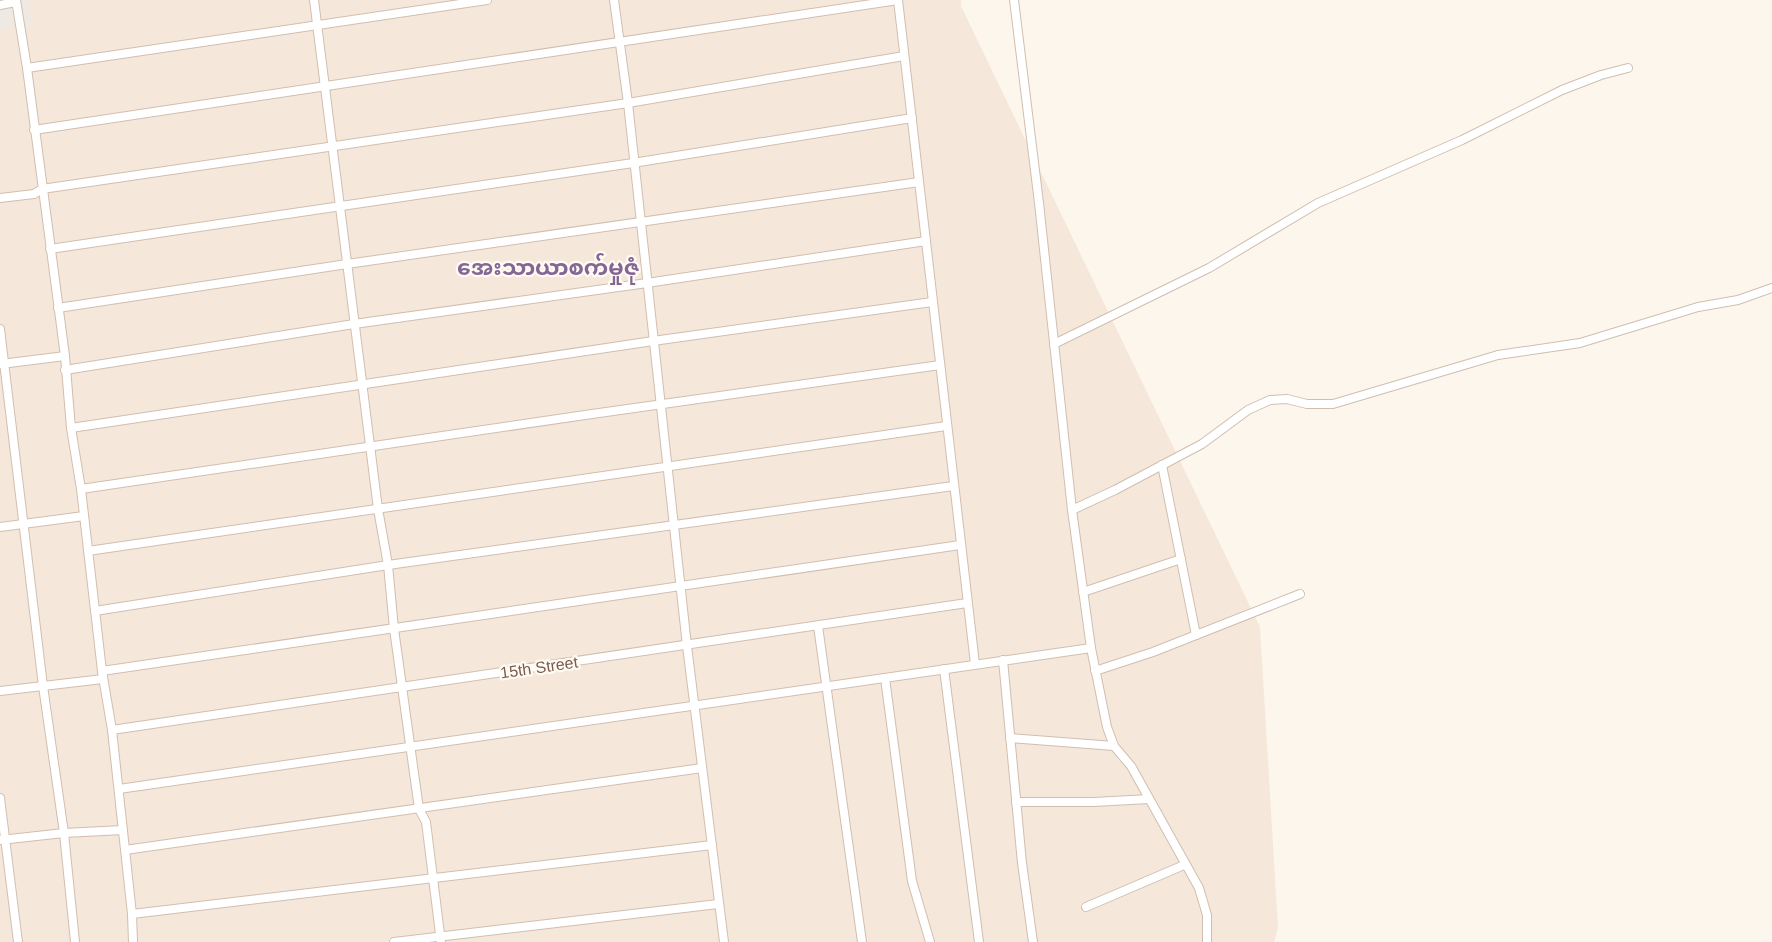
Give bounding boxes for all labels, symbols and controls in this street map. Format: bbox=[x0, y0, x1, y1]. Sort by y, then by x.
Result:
district label: အေးသာယာစက်မှုဇုံ bbox=[457, 252, 639, 285]
street label: 15th Street bbox=[499, 654, 580, 681]

